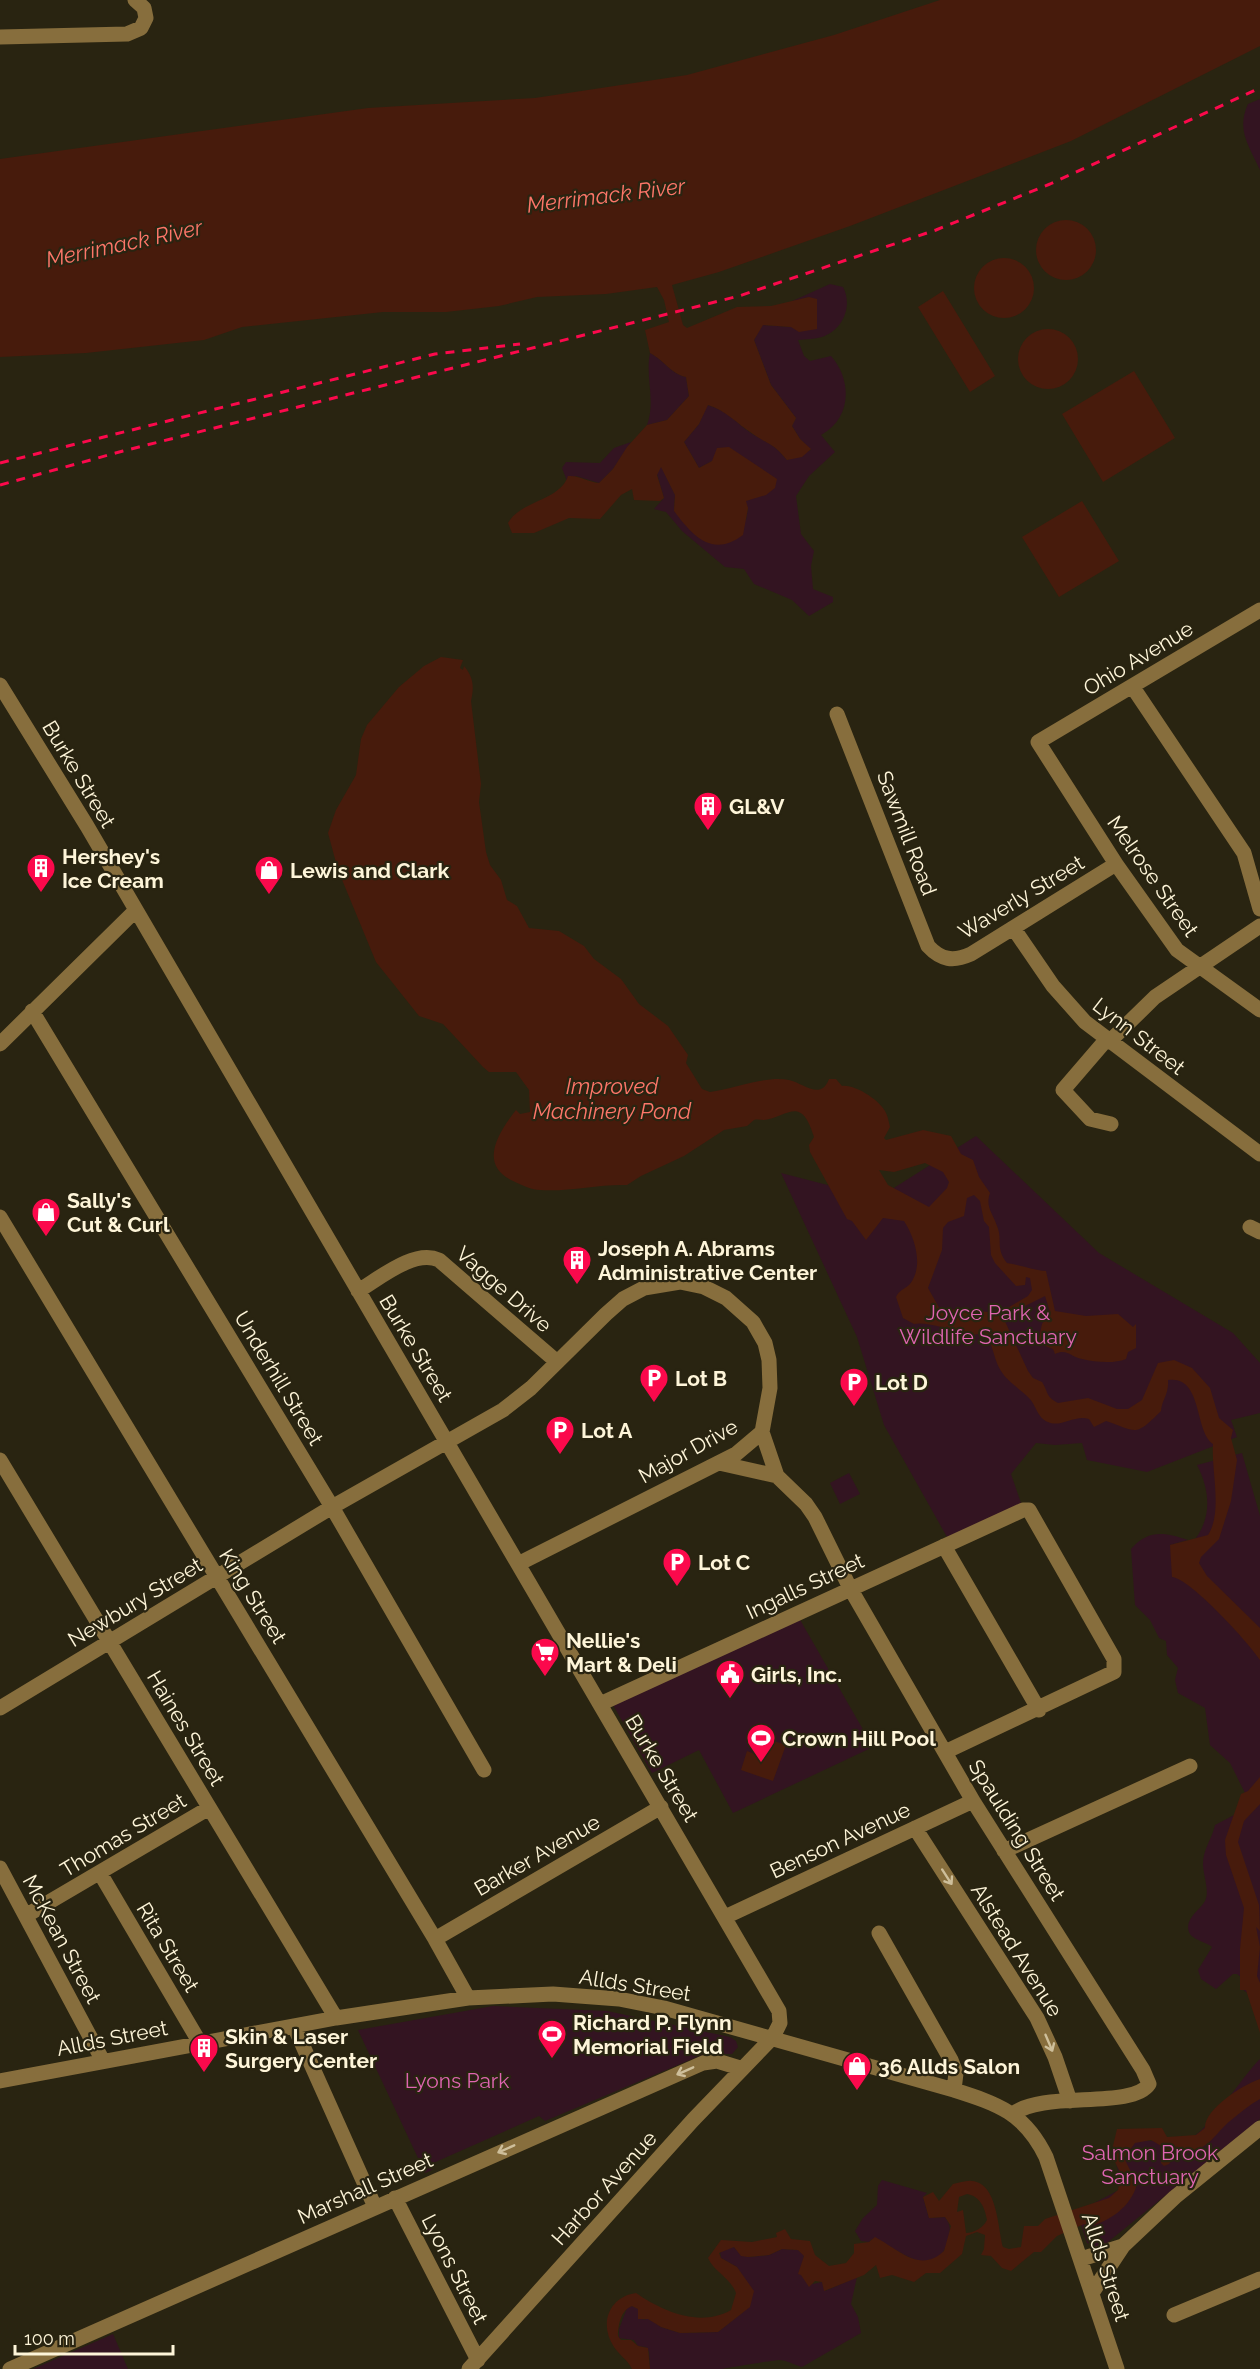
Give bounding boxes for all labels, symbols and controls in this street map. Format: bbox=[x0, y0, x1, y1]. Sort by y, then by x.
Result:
water label: Merrimack River bbox=[525, 172, 688, 218]
water label: Merrimack River bbox=[43, 213, 206, 272]
street label: Ohio Avenue bbox=[1079, 615, 1197, 701]
street label: Burke Street bbox=[37, 716, 121, 832]
street label: Sawmill Road bbox=[872, 767, 942, 899]
building icon: GL&V bbox=[692, 790, 724, 832]
place label: GL&V bbox=[729, 794, 785, 819]
street label: Melrose Street bbox=[1102, 811, 1204, 941]
place label: Hershey's Ice Cream bbox=[62, 844, 164, 893]
street label: Waverly Street bbox=[954, 850, 1088, 944]
building icon: Hershey's Ice Cream bbox=[25, 852, 57, 894]
shop icon: Lewis and Clark bbox=[253, 854, 285, 896]
place label: Lewis and Clark bbox=[290, 858, 449, 883]
street label: Lynn Street bbox=[1088, 992, 1190, 1080]
water label: Improved Machinery Pond bbox=[533, 1073, 692, 1124]
place label: Sally's Cut & Curl bbox=[67, 1188, 170, 1237]
shop icon: Sally's Cut & Curl bbox=[30, 1196, 62, 1238]
place label: Joseph A. Abrams Administrative Center bbox=[598, 1236, 817, 1285]
street label: Vagge Drive bbox=[451, 1241, 557, 1337]
building icon: Joseph A. Abrams Administrative Center bbox=[561, 1244, 593, 1286]
street label: Burke Street bbox=[374, 1290, 458, 1406]
park label: Joyce Park & Wildlife Sanctuary bbox=[899, 1300, 1077, 1349]
street label: Underhill Street bbox=[229, 1306, 329, 1450]
parking icon: Lot B bbox=[638, 1362, 670, 1404]
place label: Lot B bbox=[675, 1366, 727, 1391]
parking icon: Lot D bbox=[838, 1366, 870, 1408]
place label: Lot D bbox=[875, 1370, 928, 1395]
parking icon: Lot A bbox=[544, 1414, 576, 1456]
street label: Major Drive bbox=[634, 1414, 742, 1488]
place label: Lot A bbox=[581, 1418, 633, 1443]
street label: King Street bbox=[214, 1544, 292, 1648]
parking icon: Lot C bbox=[661, 1546, 693, 1588]
street label: Ingalls Street bbox=[742, 1548, 868, 1624]
place label: Lot C bbox=[698, 1550, 750, 1575]
street label: Newbury Street bbox=[63, 1552, 207, 1652]
place label: Nellie's Mart & Deli bbox=[566, 1628, 677, 1677]
supermarket icon: Nellie's Mart & Deli bbox=[529, 1636, 561, 1678]
public building icon: Girls, Inc. bbox=[714, 1658, 746, 1700]
place label: Girls, Inc. bbox=[751, 1662, 842, 1687]
street label: Haines Street bbox=[142, 1666, 230, 1790]
street label: Burke Street bbox=[620, 1710, 704, 1826]
sports icon: Crown Hill Pool bbox=[745, 1722, 777, 1764]
place label: Crown Hill Pool bbox=[782, 1726, 936, 1751]
street label: Spaulding Street bbox=[964, 1755, 1070, 1905]
street label: Thomas Street bbox=[56, 1788, 190, 1882]
street label: Benson Avenue bbox=[766, 1797, 914, 1883]
street label: Barker Avenue bbox=[470, 1809, 604, 1901]
one-way arrow bbox=[941, 1869, 953, 1885]
street label: McKean Street bbox=[18, 1870, 106, 2008]
street label: Alstead Avenue bbox=[966, 1879, 1068, 2021]
street label: Rita Street bbox=[131, 1898, 205, 1996]
street label: Allds Street bbox=[578, 1964, 692, 2006]
place label: Richard P. Flynn Memorial Field bbox=[573, 2010, 732, 2059]
street label: Allds Street bbox=[54, 2015, 170, 2061]
sports icon: Richard P. Flynn Memorial Field bbox=[536, 2018, 568, 2060]
place label: Skin & Laser Surgery Center bbox=[225, 2024, 377, 2073]
building icon: Skin & Laser Surgery Center bbox=[188, 2032, 220, 2074]
one-way arrow bbox=[1044, 2034, 1055, 2052]
shop icon: 36 Allds Salon bbox=[841, 2050, 873, 2092]
place label: 36 Allds Salon bbox=[878, 2054, 1020, 2079]
one-way arrow bbox=[676, 2066, 695, 2077]
park label: Lyons Park bbox=[405, 2068, 509, 2093]
street label: Harbor Avenue bbox=[546, 2126, 662, 2250]
park label: Salmon Brook Sanctuary bbox=[1082, 2140, 1218, 2189]
one-way arrow bbox=[498, 2144, 516, 2156]
street label: Marshall Street bbox=[294, 2147, 436, 2229]
street label: Lyons Street bbox=[417, 2210, 493, 2328]
street label: Allds Street bbox=[1077, 2210, 1135, 2324]
scale bar bbox=[15, 2318, 172, 2356]
text: 100 m bbox=[24, 2328, 75, 2349]

